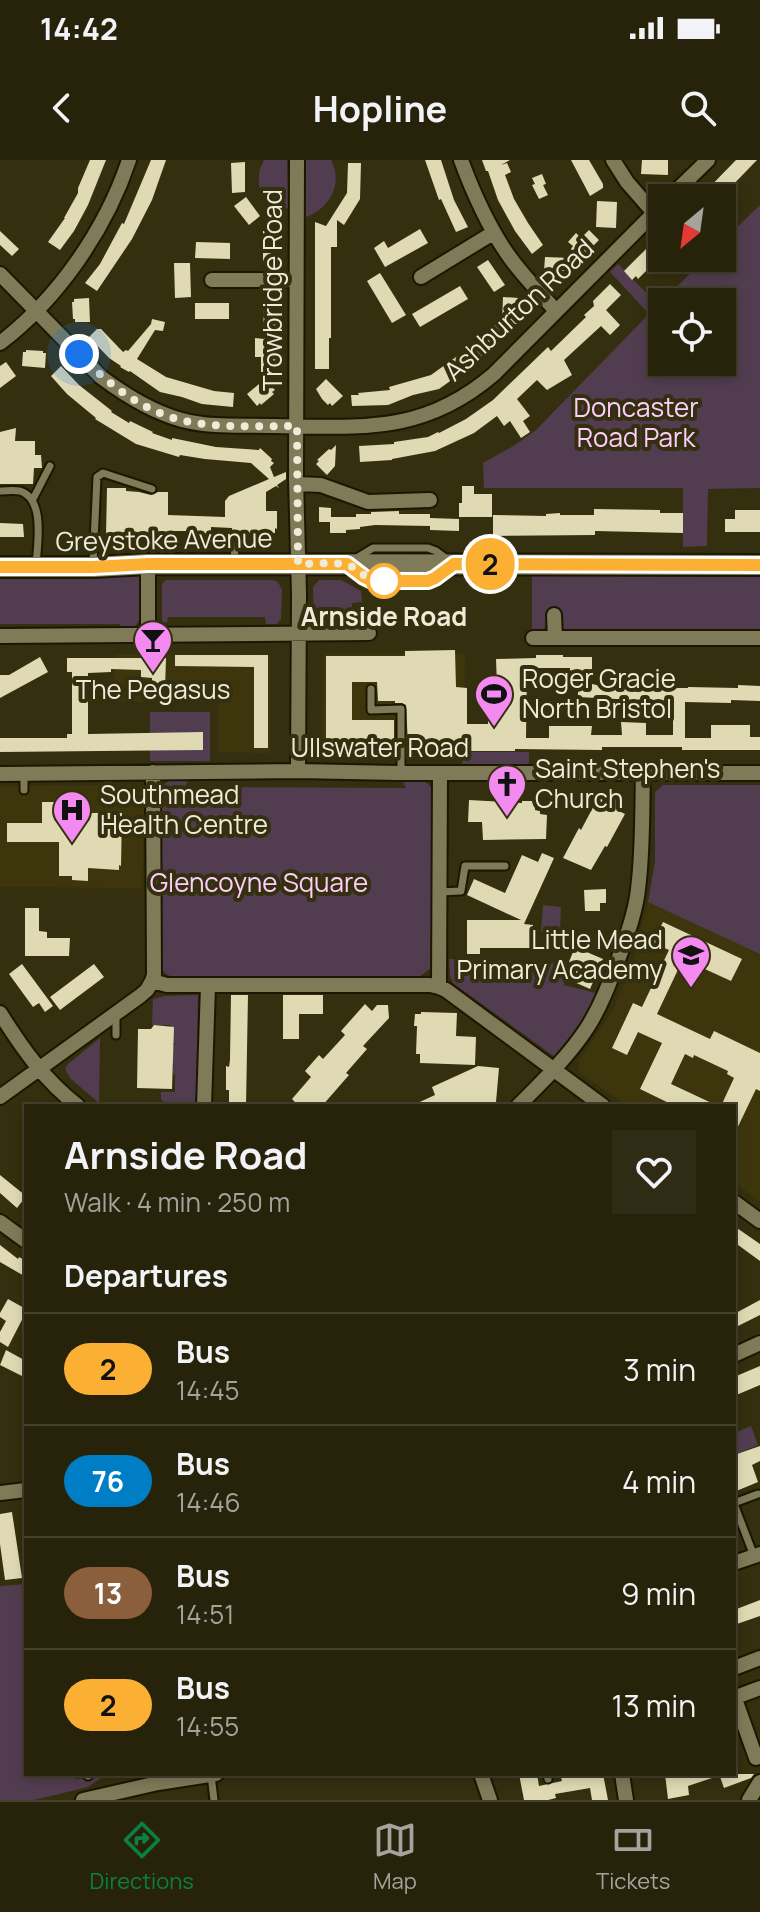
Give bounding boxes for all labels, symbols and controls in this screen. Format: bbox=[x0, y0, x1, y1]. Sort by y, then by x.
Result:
text: 14:42 bbox=[40, 8, 118, 49]
text: Hopline bbox=[313, 84, 447, 133]
icon: back bbox=[40, 86, 84, 130]
icon: search bbox=[676, 86, 720, 130]
north arrow bbox=[648, 184, 736, 272]
map controls bbox=[648, 184, 736, 376]
street label: Trowbridge Road bbox=[254, 189, 290, 391]
street label: Ashburton Road bbox=[435, 230, 601, 388]
button: locate bbox=[648, 288, 736, 376]
your location bbox=[59, 334, 99, 374]
park label: Doncaster Road Park bbox=[573, 389, 699, 455]
street label: Greystoke Avenue bbox=[55, 519, 273, 559]
line badge: 2 bbox=[464, 538, 516, 590]
text: 2 bbox=[482, 545, 498, 583]
marker: Arnside Road bbox=[367, 564, 401, 598]
place label: Arnside Road bbox=[301, 598, 467, 634]
bar icon: The Pegasus bbox=[132, 619, 174, 674]
place label: Roger Gracie North Bristol bbox=[522, 660, 676, 726]
place label: The Pegasus bbox=[76, 671, 230, 707]
sports icon: Roger Gracie North Bristol bbox=[473, 673, 515, 728]
street label: Ullswater Road bbox=[291, 729, 469, 765]
place label: Saint Stephen's Church bbox=[535, 750, 721, 816]
church icon: Saint Stephen's Church bbox=[486, 763, 528, 818]
place label: Southmead Health Centre bbox=[100, 776, 268, 842]
hospital icon: Southmead Health Centre bbox=[51, 789, 93, 844]
park label: Glencoyne Square bbox=[150, 864, 368, 900]
place label: Little Mead Primary Academy bbox=[457, 921, 663, 987]
school or university icon: Little Mead Primary Academy bbox=[670, 934, 712, 989]
text: Arnside Road bbox=[64, 1128, 307, 1180]
button: heart bbox=[612, 1130, 696, 1214]
text: Walk · 4 min · 250 m bbox=[64, 1184, 290, 1220]
text: Departures bbox=[64, 1255, 228, 1296]
text: Bus bbox=[176, 1331, 230, 1372]
text: 3 min bbox=[623, 1349, 696, 1390]
text: 2 bbox=[100, 1350, 116, 1388]
text: 14:45 bbox=[176, 1372, 240, 1408]
text: Bus bbox=[176, 1443, 230, 1484]
text: 4 min bbox=[622, 1461, 696, 1502]
text: 76 bbox=[92, 1462, 124, 1500]
text: 14:46 bbox=[176, 1484, 241, 1520]
text: Bus bbox=[176, 1555, 230, 1596]
text: 9 min bbox=[621, 1573, 696, 1614]
text: 13 bbox=[94, 1574, 122, 1612]
text: 14:51 bbox=[176, 1596, 234, 1632]
text: Bus bbox=[176, 1667, 230, 1708]
text: 13 min bbox=[611, 1685, 696, 1726]
text: 2 bbox=[100, 1686, 116, 1724]
text: 14:55 bbox=[176, 1708, 239, 1744]
tab: Directions bbox=[90, 1818, 194, 1896]
tab: Map bbox=[373, 1818, 417, 1896]
tab: Tickets bbox=[596, 1818, 670, 1896]

